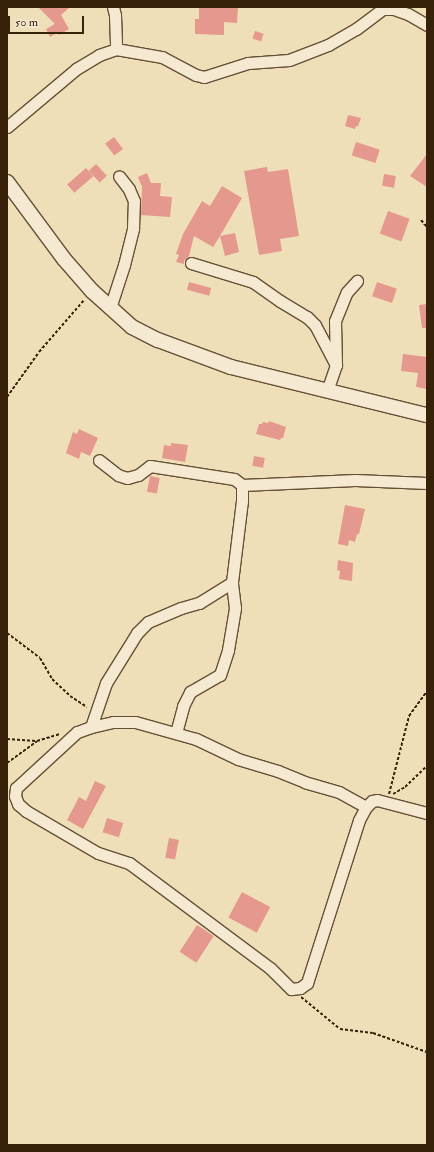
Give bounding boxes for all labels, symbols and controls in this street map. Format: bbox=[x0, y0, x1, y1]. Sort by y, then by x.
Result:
scale bar bbox=[10, 8, 86, 34]
text: 50 m bbox=[15, 15, 38, 30]

